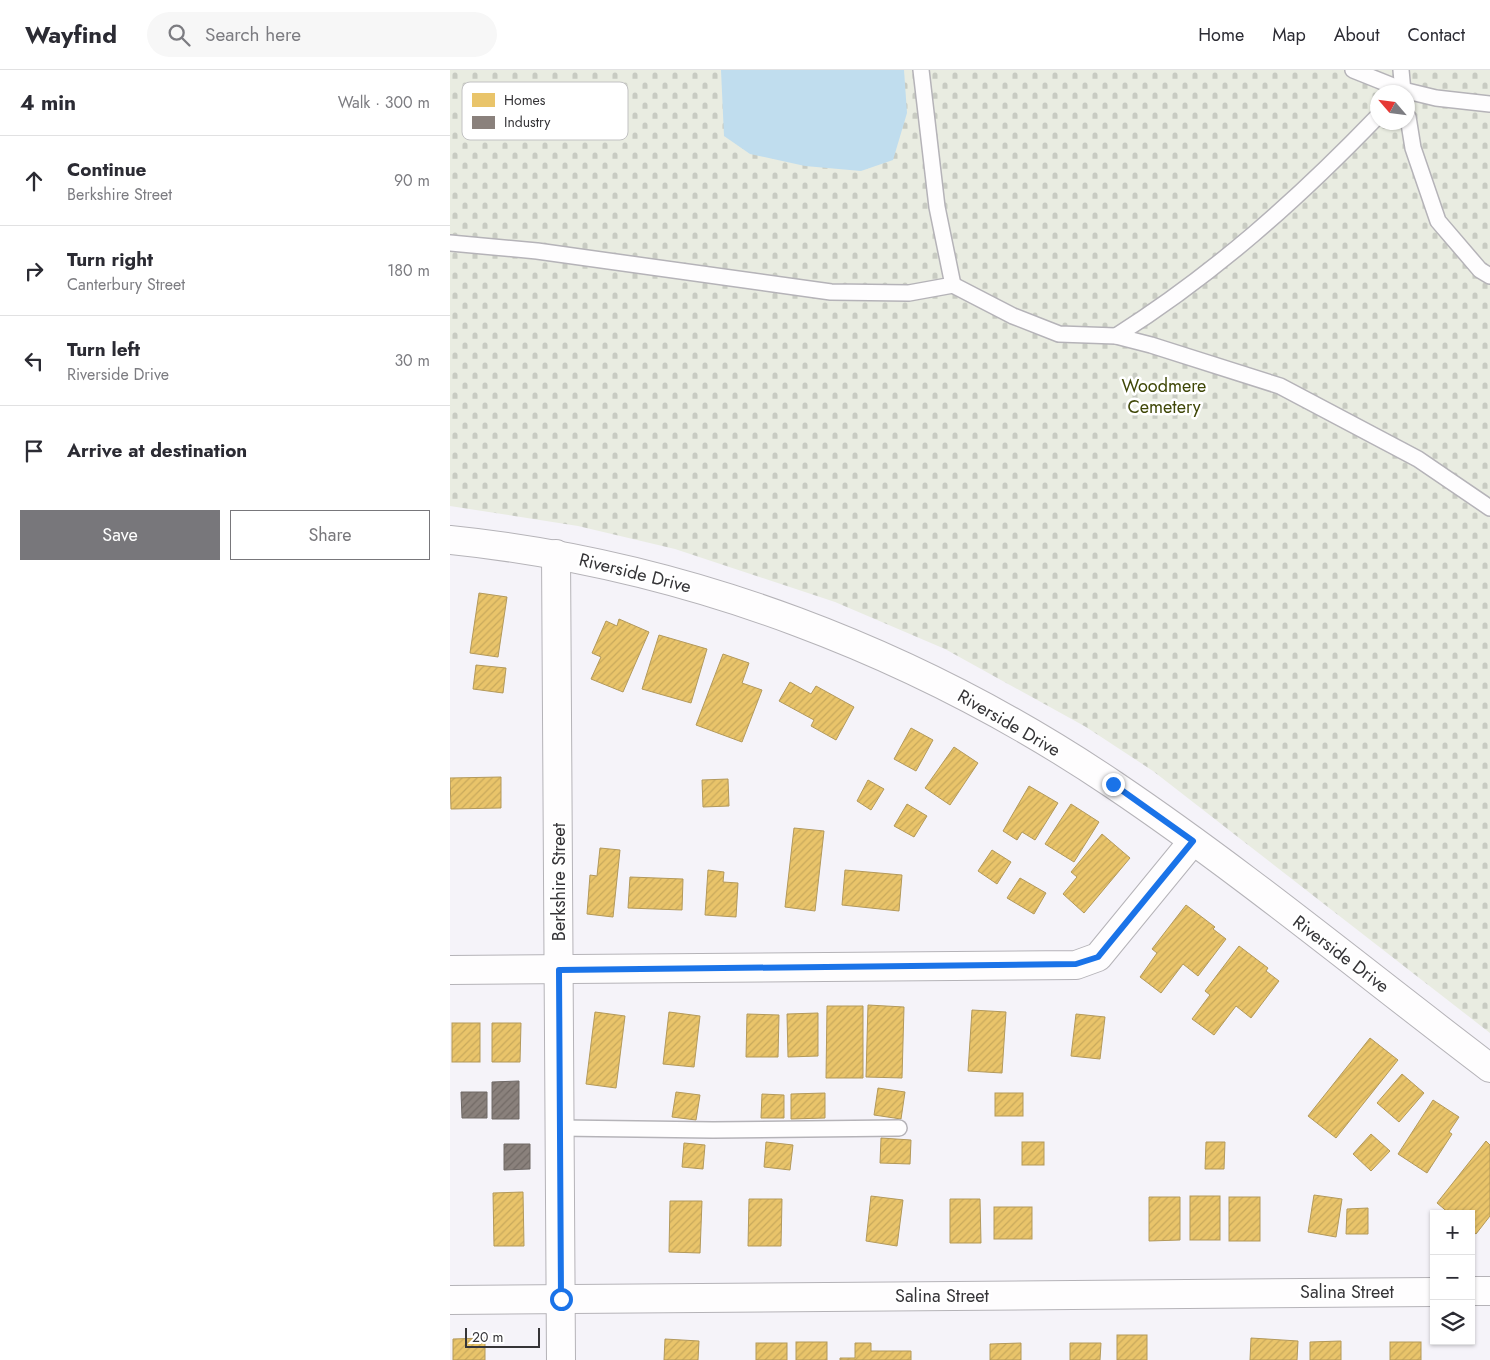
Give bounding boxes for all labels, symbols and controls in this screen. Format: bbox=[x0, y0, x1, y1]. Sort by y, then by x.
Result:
search box bbox=[147, 12, 497, 57]
text: Wayfind bbox=[25, 17, 117, 52]
icon: search bbox=[165, 21, 193, 49]
text: Search here bbox=[205, 21, 301, 48]
text: Home bbox=[1198, 22, 1244, 48]
text: Map bbox=[1272, 22, 1306, 48]
text: About bbox=[1334, 22, 1379, 48]
text: Contact bbox=[1407, 22, 1465, 48]
legend bbox=[462, 82, 628, 140]
north arrow bbox=[1370, 85, 1415, 130]
text: 4 min bbox=[20, 88, 76, 118]
text: Homes bbox=[504, 90, 546, 110]
text: Walk · 300 m bbox=[338, 91, 430, 114]
text: Industry bbox=[504, 112, 551, 132]
text: Continue bbox=[67, 156, 146, 183]
icon: ahead bbox=[20, 167, 48, 195]
text: 90 m bbox=[394, 169, 430, 192]
text: Berkshire Street bbox=[67, 183, 172, 206]
text: Turn right bbox=[67, 246, 153, 273]
icon: right bbox=[20, 257, 48, 285]
text: 180 m bbox=[387, 259, 430, 282]
text: Canterbury Street bbox=[67, 273, 185, 296]
text: Turn left bbox=[67, 336, 140, 363]
icon: left bbox=[20, 347, 48, 375]
text: 30 m bbox=[394, 349, 430, 372]
text: Riverside Drive bbox=[67, 363, 169, 386]
park label: Woodmere Cemetery bbox=[1122, 373, 1206, 420]
icon: arrive bbox=[20, 437, 48, 465]
text: Arrive at destination bbox=[67, 437, 247, 464]
button: Save bbox=[20, 510, 220, 560]
button: Share bbox=[230, 510, 430, 560]
street label: Riverside Drive bbox=[576, 547, 694, 599]
street label: Riverside Drive bbox=[953, 683, 1065, 763]
route end bbox=[1102, 773, 1125, 796]
street label: Berkshire Street bbox=[546, 822, 572, 941]
street label: Riverside Drive bbox=[1287, 909, 1395, 999]
map controls bbox=[1430, 1210, 1475, 1345]
button: + bbox=[1430, 1210, 1475, 1255]
button: − bbox=[1430, 1255, 1475, 1300]
street label: Salina Street bbox=[1300, 1279, 1395, 1305]
street label: Salina Street bbox=[895, 1283, 990, 1309]
route start bbox=[550, 1288, 573, 1311]
button: layers bbox=[1430, 1300, 1475, 1345]
scale bar bbox=[465, 1325, 540, 1348]
text: 20 m bbox=[472, 1327, 504, 1347]

